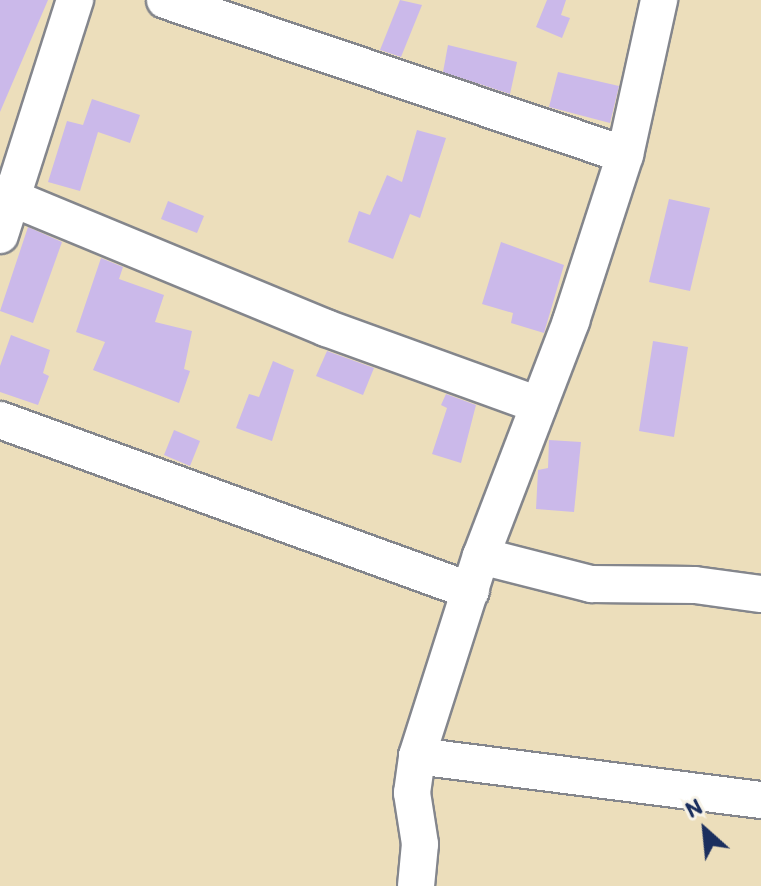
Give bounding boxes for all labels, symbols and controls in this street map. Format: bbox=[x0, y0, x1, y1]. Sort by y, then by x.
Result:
north arrow bbox=[665, 790, 745, 870]
text: N bbox=[681, 793, 707, 824]

